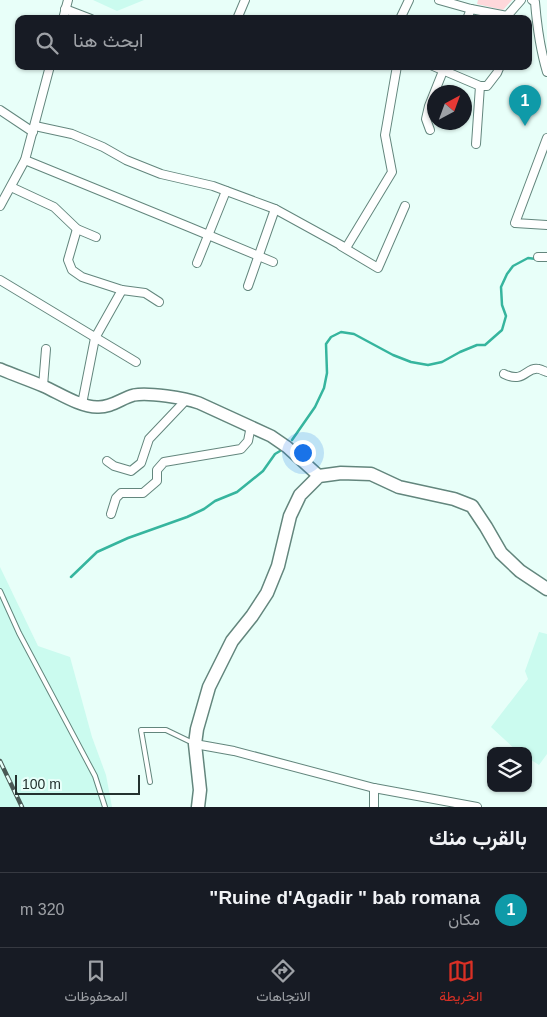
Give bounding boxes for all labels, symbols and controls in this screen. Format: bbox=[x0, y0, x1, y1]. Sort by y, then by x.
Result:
search box bbox=[15, 15, 532, 70]
icon: search bbox=[33, 29, 61, 57]
text: ابحث هنا bbox=[73, 30, 143, 51]
north arrow bbox=[427, 85, 472, 130]
pin: 1 bbox=[509, 85, 541, 126]
your location bbox=[290, 440, 316, 466]
map controls bbox=[487, 747, 532, 792]
button: layers bbox=[487, 747, 532, 792]
scale bar bbox=[15, 772, 140, 795]
text: 100 m bbox=[22, 776, 61, 792]
text: بالقرب منك bbox=[429, 826, 527, 849]
text: Ruine d'Agadir " bab romana" bbox=[209, 887, 480, 908]
text: 320 m bbox=[20, 901, 64, 918]
text: 1 bbox=[507, 901, 515, 918]
text: مكان bbox=[448, 911, 480, 928]
tab: المحفوظات bbox=[64, 957, 127, 1009]
tab: الاتجاهات bbox=[256, 957, 311, 1009]
tab: الخريطة bbox=[439, 957, 483, 1009]

